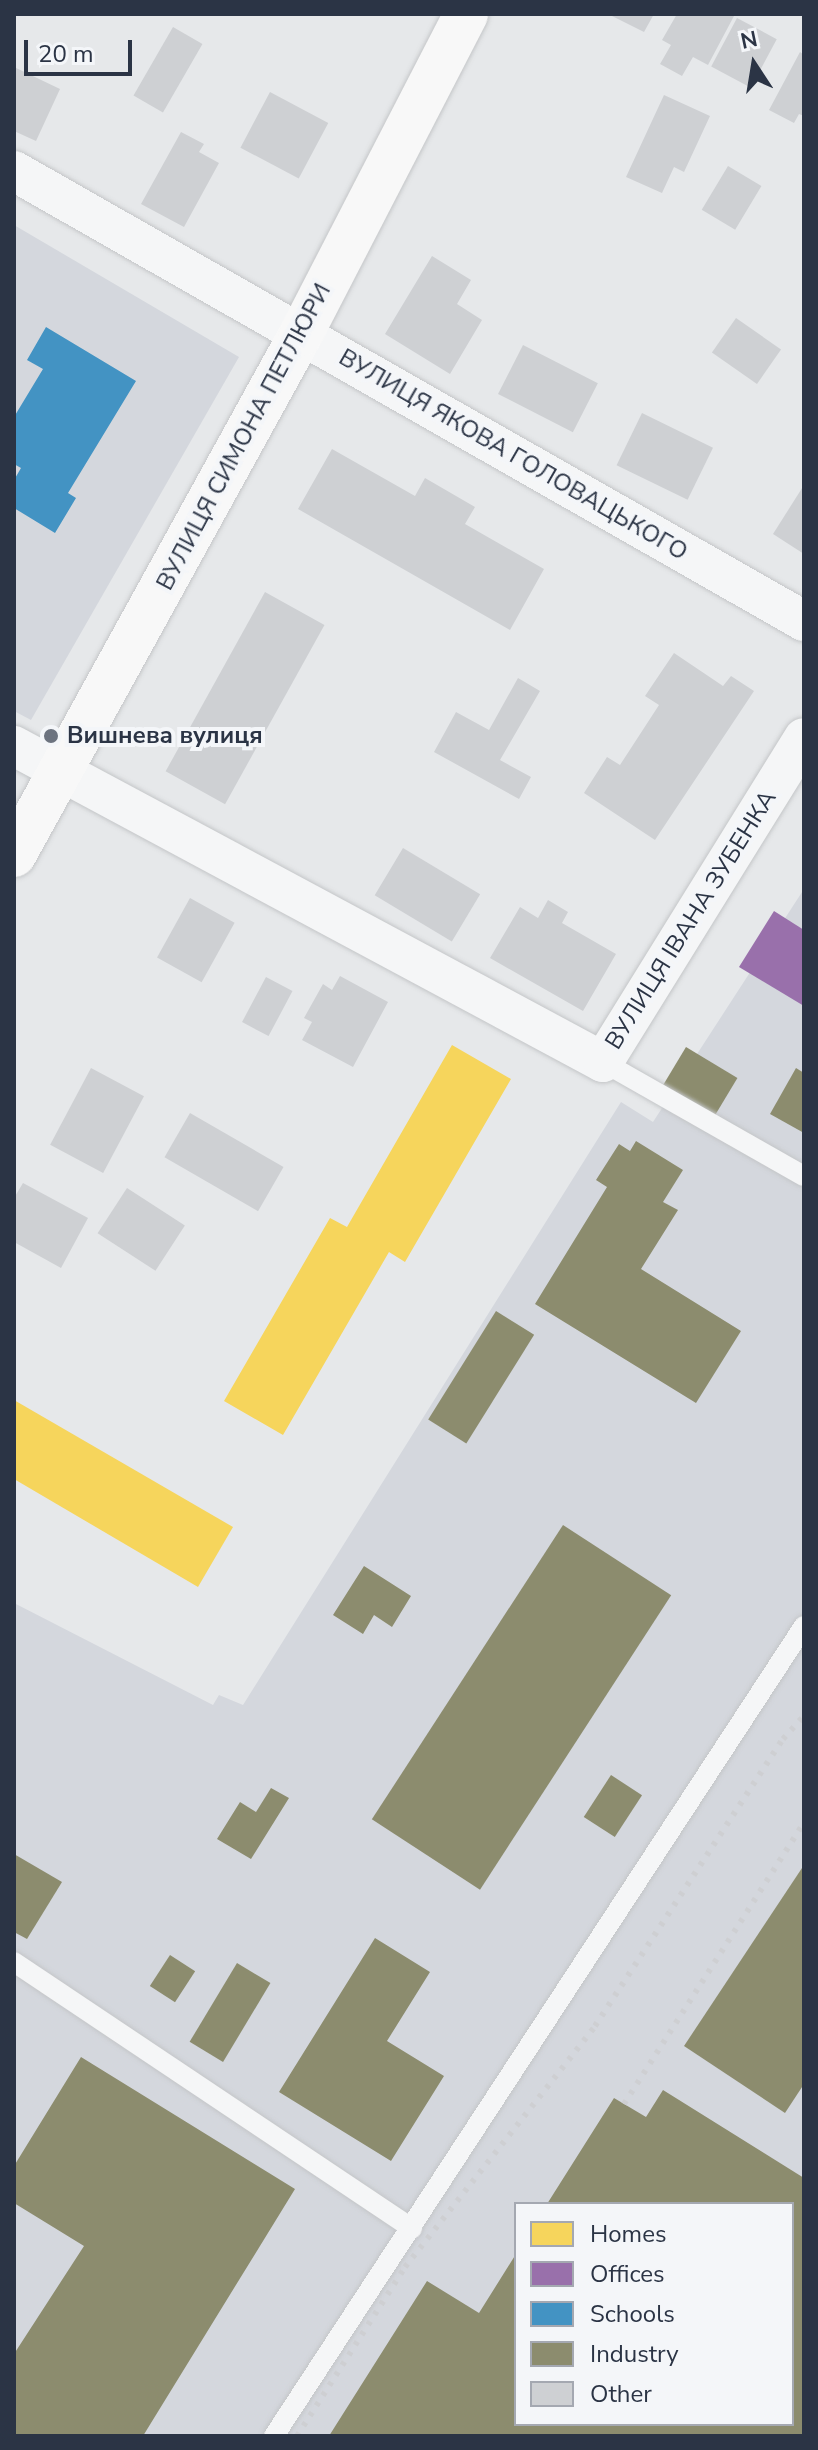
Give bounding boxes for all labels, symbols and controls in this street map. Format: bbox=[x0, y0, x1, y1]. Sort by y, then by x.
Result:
scale bar bbox=[28, 24, 136, 74]
north arrow bbox=[714, 24, 794, 104]
text: N bbox=[738, 24, 760, 57]
text: 20 m bbox=[38, 38, 94, 70]
street label: ВУЛИЦЯ СИМОНА ПЕТЛЮРИ bbox=[151, 279, 337, 595]
street label: ВУЛИЦЯ ЯКОВА ГОЛОВАЦЬКОГО bbox=[334, 343, 692, 567]
place label: Вишнева вулиця bbox=[67, 722, 263, 750]
marker: Вишнева вулиця bbox=[42, 727, 60, 745]
street label: ВУЛИЦЯ ІВАНА ЗУБЕНКА bbox=[599, 785, 783, 1055]
legend bbox=[514, 2202, 794, 2426]
text: Homes bbox=[590, 2218, 666, 2250]
text: Offices bbox=[590, 2258, 665, 2290]
text: Schools bbox=[590, 2298, 675, 2330]
text: Industry bbox=[590, 2338, 679, 2370]
text: Other bbox=[590, 2378, 652, 2410]

